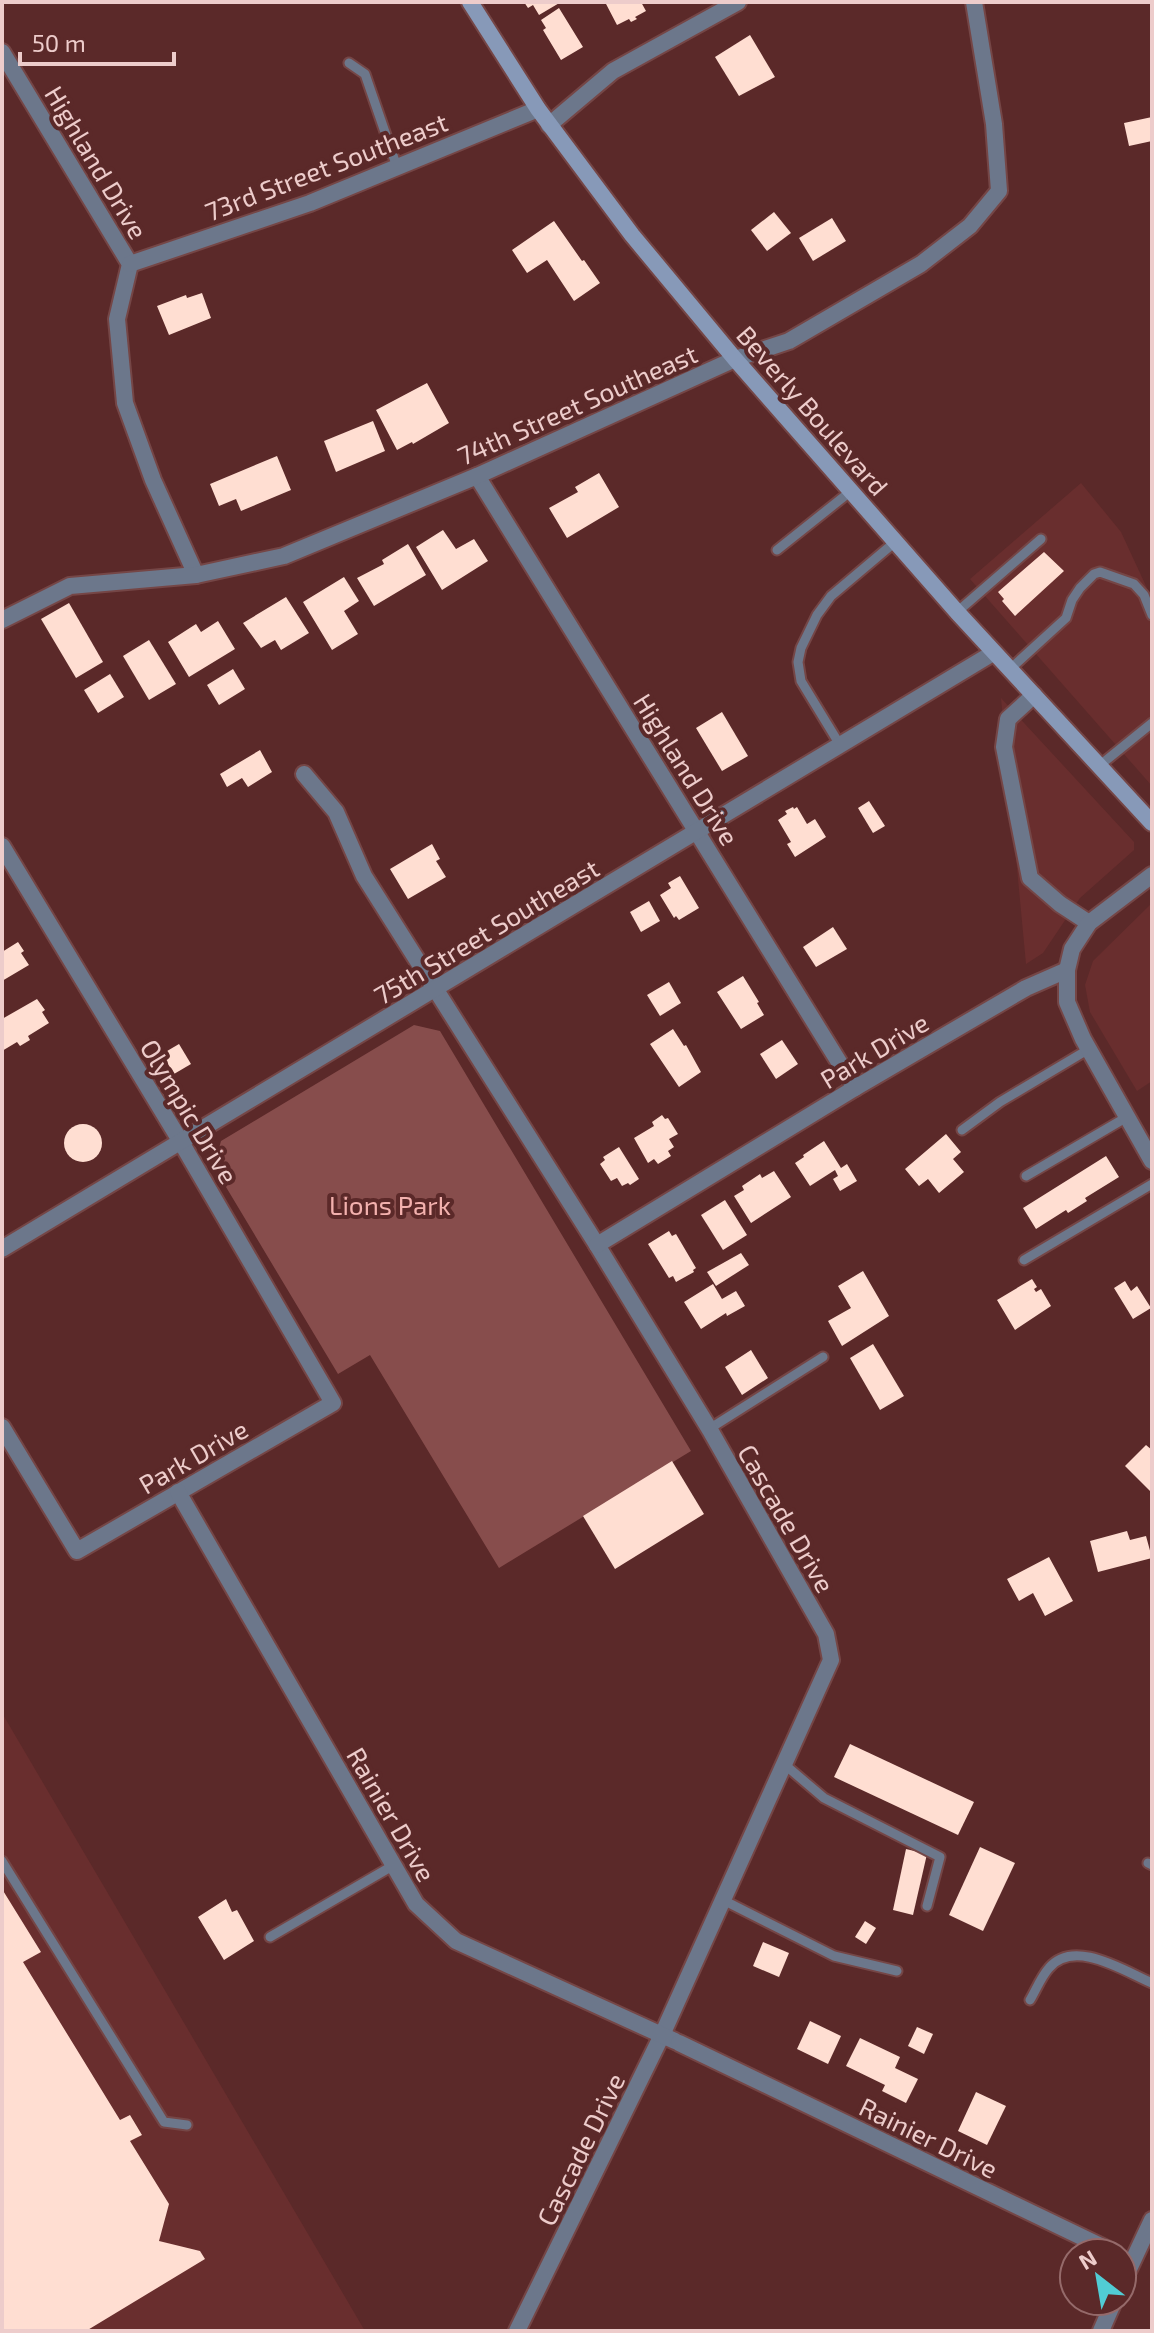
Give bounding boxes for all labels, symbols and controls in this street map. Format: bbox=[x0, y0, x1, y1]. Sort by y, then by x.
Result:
scale bar bbox=[20, 16, 174, 66]
text: 50 m bbox=[32, 28, 86, 57]
street label: Highland Drive bbox=[39, 80, 155, 244]
street label: 73rd Street Southeast bbox=[200, 105, 452, 227]
street label: Beverly Boulevard bbox=[731, 319, 895, 501]
street label: 74th Street Southeast bbox=[453, 337, 702, 471]
street label: Highland Drive bbox=[628, 687, 746, 851]
street label: 75th Street Southeast bbox=[368, 852, 604, 1010]
street label: Park Drive bbox=[814, 1006, 934, 1094]
street label: Olympic Drive bbox=[135, 1033, 245, 1189]
park label: Lions Park bbox=[329, 1189, 451, 1220]
street label: Park Drive bbox=[133, 1412, 253, 1500]
street label: Cascade Drive bbox=[732, 1439, 842, 1597]
street label: Rainier Drive bbox=[341, 1741, 443, 1887]
street label: Cascade Drive bbox=[530, 2068, 630, 2230]
street label: Rainier Drive bbox=[855, 2090, 1003, 2184]
north arrow bbox=[1058, 2237, 1138, 2317]
text: N bbox=[1074, 2244, 1101, 2274]

